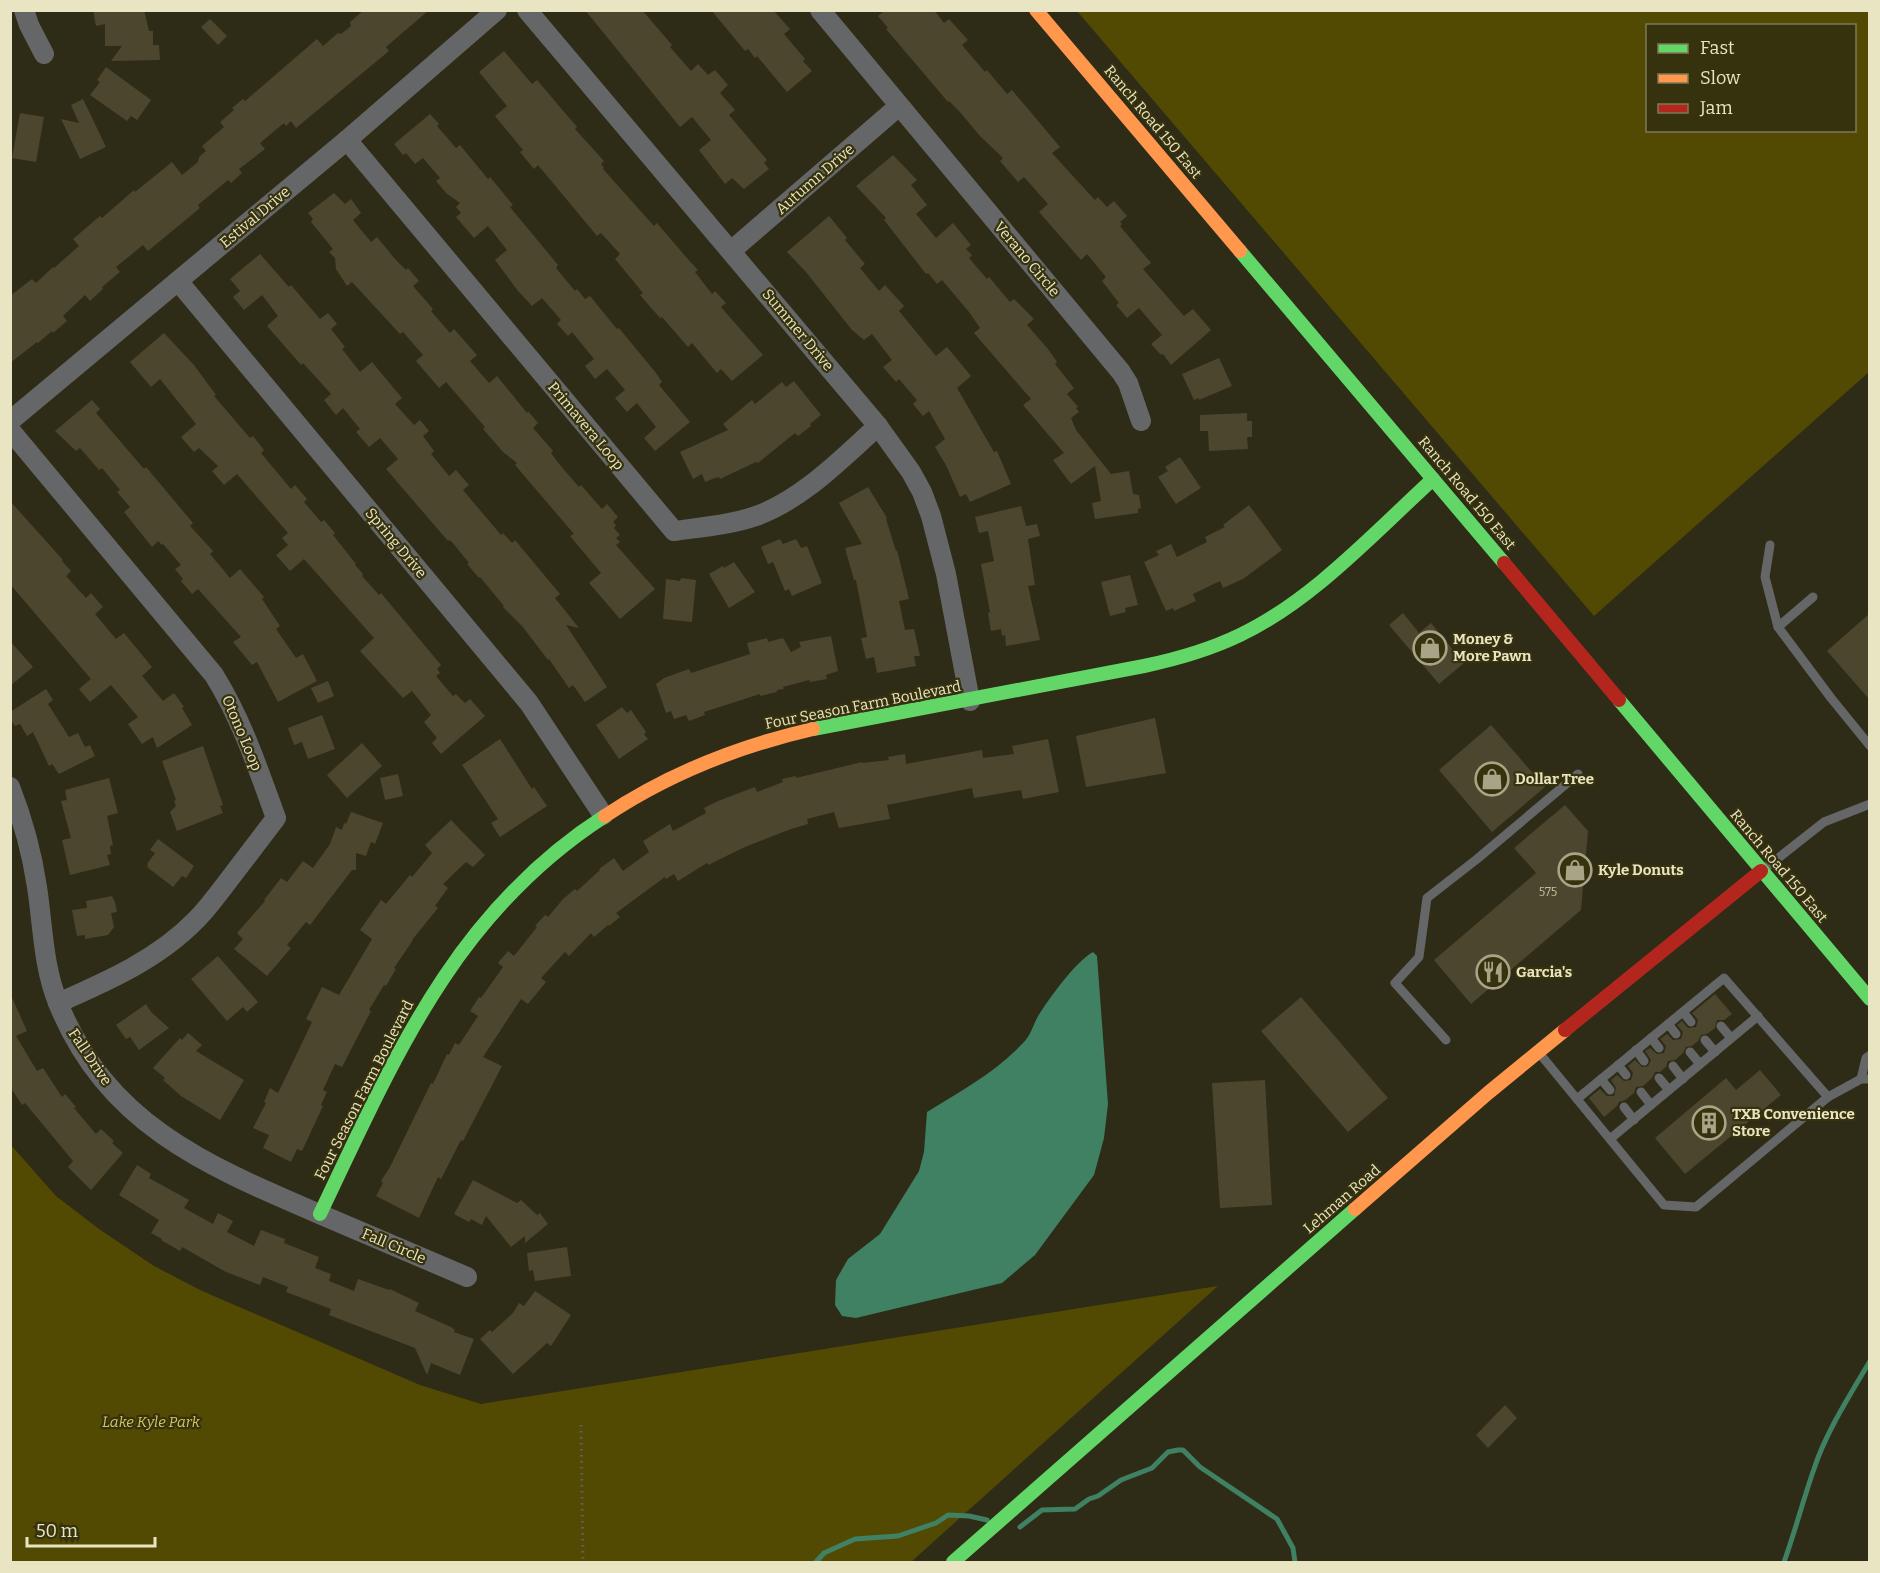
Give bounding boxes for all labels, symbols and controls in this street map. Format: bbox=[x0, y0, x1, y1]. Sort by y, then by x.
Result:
legend bbox=[1646, 24, 1856, 132]
text: Fast bbox=[1700, 37, 1735, 59]
street label: Ranch Road 150 East bbox=[1100, 62, 1206, 183]
text: Slow bbox=[1700, 67, 1741, 89]
text: Jam bbox=[1699, 97, 1733, 119]
street label: Autumn Drive bbox=[772, 140, 858, 218]
street label: Estival Drive bbox=[216, 182, 294, 252]
street label: Verano Circle bbox=[990, 218, 1064, 300]
street label: Summer Drive bbox=[758, 285, 838, 375]
street label: Primavera Loop bbox=[544, 378, 628, 474]
street label: Ranch Road 150 East bbox=[1414, 433, 1520, 554]
street label: Spring Drive bbox=[361, 504, 431, 582]
shop icon: Money & More Pawn bbox=[1412, 630, 1448, 666]
place label: Money & More Pawn bbox=[1453, 630, 1532, 665]
street label: Four Season Farm Boulevard bbox=[763, 677, 963, 733]
street label: Otono Loop bbox=[218, 693, 266, 774]
shop icon: Dollar Tree bbox=[1474, 761, 1510, 797]
place label: Dollar Tree bbox=[1515, 770, 1594, 788]
street label: Ranch Road 150 East bbox=[1726, 806, 1832, 927]
shop icon: Kyle Donuts bbox=[1557, 852, 1593, 888]
place label: Kyle Donuts bbox=[1598, 861, 1684, 879]
house number: 575 bbox=[1539, 885, 1557, 899]
restaurant icon: Garcia's bbox=[1475, 954, 1511, 990]
place label: Garcia's bbox=[1516, 963, 1572, 981]
street label: Four Season Farm Boulevard bbox=[311, 997, 417, 1183]
street label: Fall Drive bbox=[64, 1025, 116, 1089]
building icon: TXB Convenience Store bbox=[1691, 1105, 1727, 1141]
place label: TXB Convenience Store bbox=[1732, 1105, 1855, 1140]
street label: Lehman Road bbox=[1300, 1161, 1384, 1237]
street label: Fall Circle bbox=[359, 1224, 429, 1268]
park label: Lake Kyle Park bbox=[102, 1413, 201, 1431]
scale bar bbox=[27, 1510, 154, 1548]
text: 50 m bbox=[36, 1520, 78, 1542]

